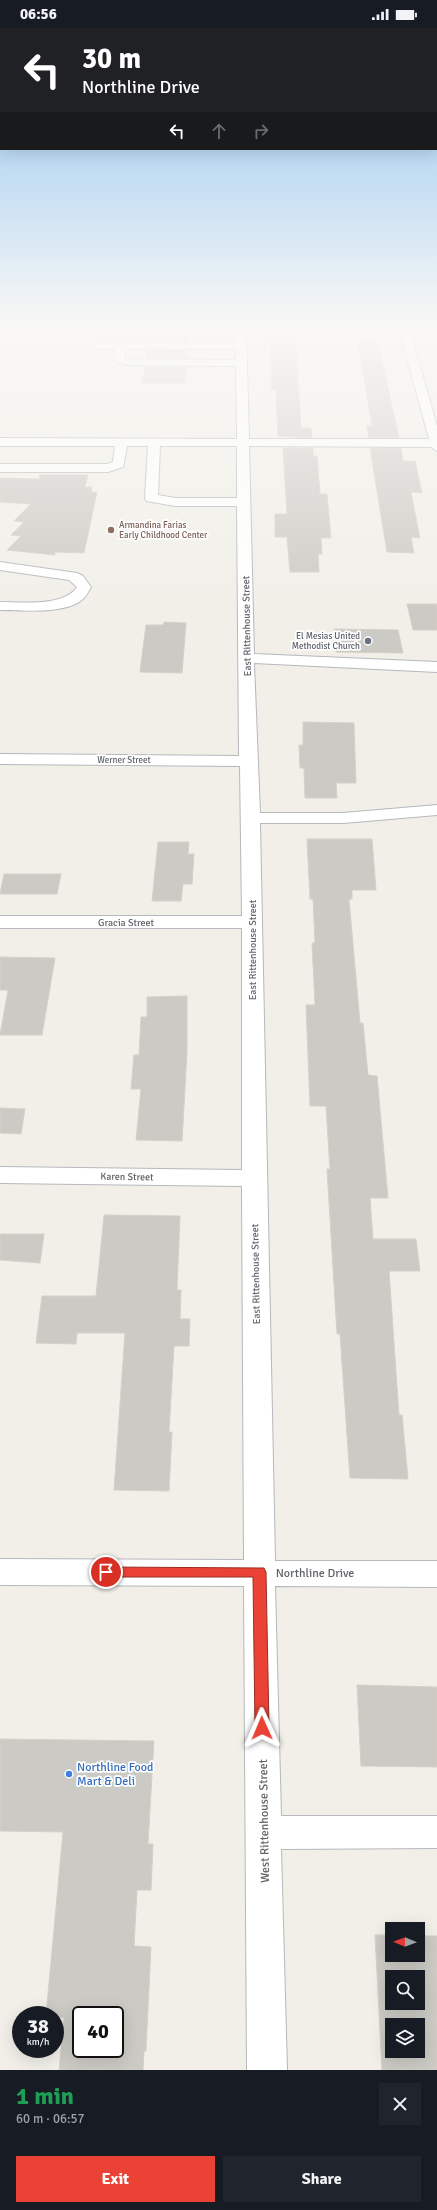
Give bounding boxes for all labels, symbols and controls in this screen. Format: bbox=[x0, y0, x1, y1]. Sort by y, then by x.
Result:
text: 06:56 bbox=[20, 5, 57, 23]
text: 30 m bbox=[82, 42, 141, 76]
icon: left bbox=[16, 44, 68, 96]
text: Northline Drive bbox=[82, 76, 200, 98]
icon: left bbox=[166, 120, 188, 142]
icon: ahead bbox=[208, 120, 230, 142]
icon: right bbox=[250, 120, 272, 142]
place label: Armandina Farias Early Childhood Center bbox=[119, 520, 208, 541]
marker: Armandina Farias Early Childhood Center bbox=[106, 525, 116, 535]
street label: East Rittenhouse Street bbox=[240, 575, 254, 676]
place label: El Mesias United Methodist Church bbox=[292, 631, 360, 652]
marker: El Mesias United Methodist Church bbox=[363, 636, 373, 646]
street label: Werner Street bbox=[97, 755, 151, 766]
street label: East Rittenhouse Street bbox=[247, 899, 259, 1000]
street label: Gracia Street bbox=[98, 917, 154, 929]
street label: Karen Street bbox=[100, 1171, 154, 1183]
street label: East Rittenhouse Street bbox=[249, 1223, 263, 1324]
pin bbox=[89, 1555, 123, 1589]
icon: arrive bbox=[95, 1561, 117, 1583]
street label: Northline Drive bbox=[276, 1566, 354, 1581]
position arrow bbox=[241, 1707, 283, 1749]
street label: West Rittenhouse Street bbox=[256, 1759, 273, 1883]
place label: Northline Food Mart & Deli bbox=[77, 1760, 153, 1789]
marker: Northline Food Mart & Deli bbox=[64, 1769, 74, 1779]
north arrow bbox=[385, 1922, 425, 1962]
map controls bbox=[385, 1922, 425, 2058]
button: search bbox=[385, 1970, 425, 2010]
speed limit sign: 40 bbox=[72, 2006, 124, 2058]
text: 38 bbox=[27, 2014, 49, 2039]
button: layers bbox=[385, 2018, 425, 2058]
text: km/h bbox=[27, 2036, 49, 2048]
text: 1 min bbox=[16, 2081, 74, 2111]
button: close bbox=[379, 2083, 421, 2125]
text: 60 m · 06:57 bbox=[16, 2111, 85, 2127]
button: Exit bbox=[16, 2156, 215, 2202]
button: Share bbox=[223, 2156, 421, 2202]

